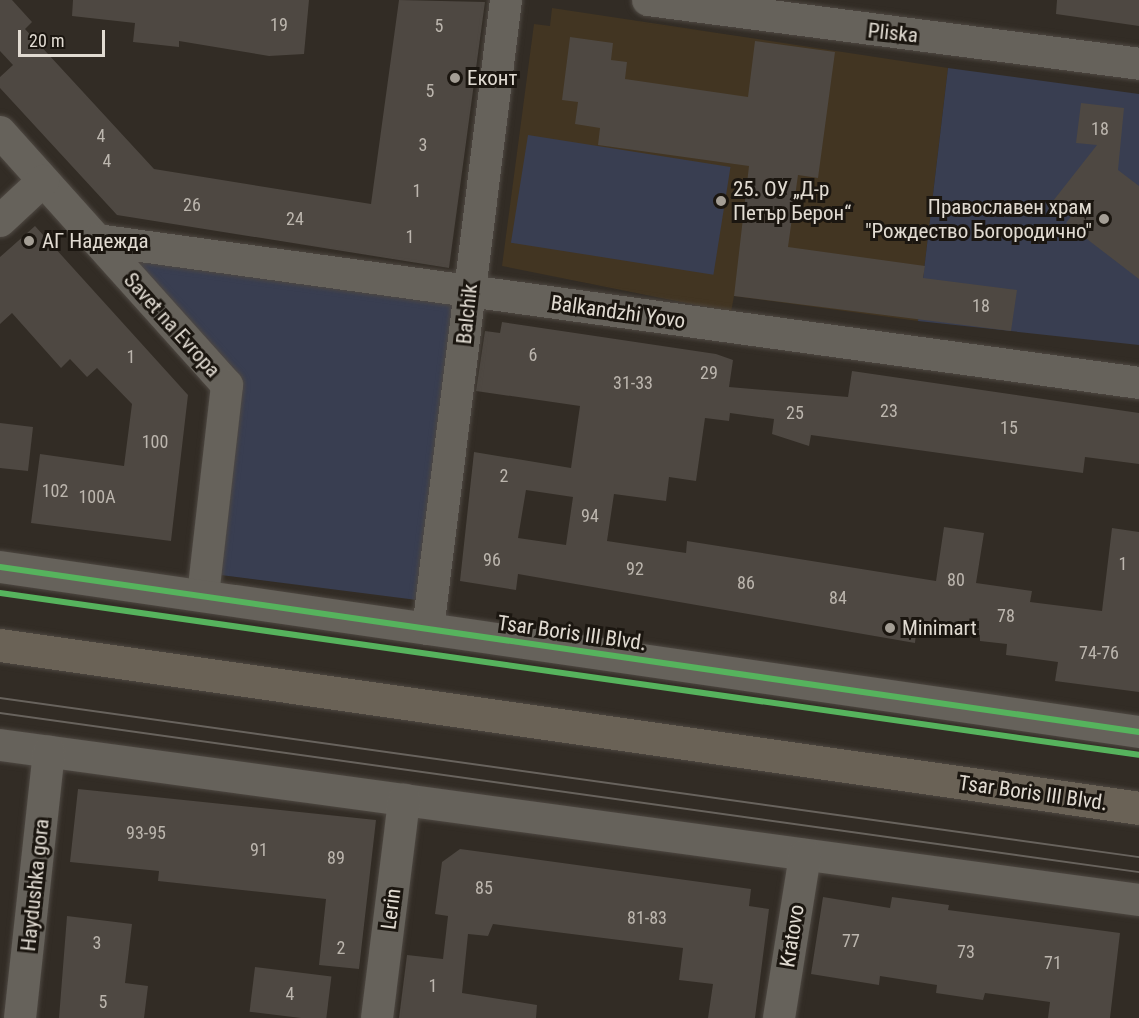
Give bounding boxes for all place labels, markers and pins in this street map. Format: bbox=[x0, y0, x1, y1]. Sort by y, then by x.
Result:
place label: Еконт bbox=[467, 65, 517, 91]
marker: Еконт bbox=[448, 71, 462, 85]
place label: 25. ОУ „Д-р Петър Берон“ bbox=[733, 176, 851, 226]
marker: 25. ОУ „Д-р Петър Берон“ bbox=[714, 194, 728, 208]
place label: Православен храм "Рождество Богородично" bbox=[865, 194, 1092, 244]
marker: Православен храм "Рождество Богородично" bbox=[1097, 212, 1111, 226]
place label: АГ Надежда bbox=[42, 228, 149, 254]
marker: АГ Надежда bbox=[20, 232, 38, 250]
place label: Minimart bbox=[902, 615, 977, 641]
marker: Minimart bbox=[883, 621, 897, 635]

